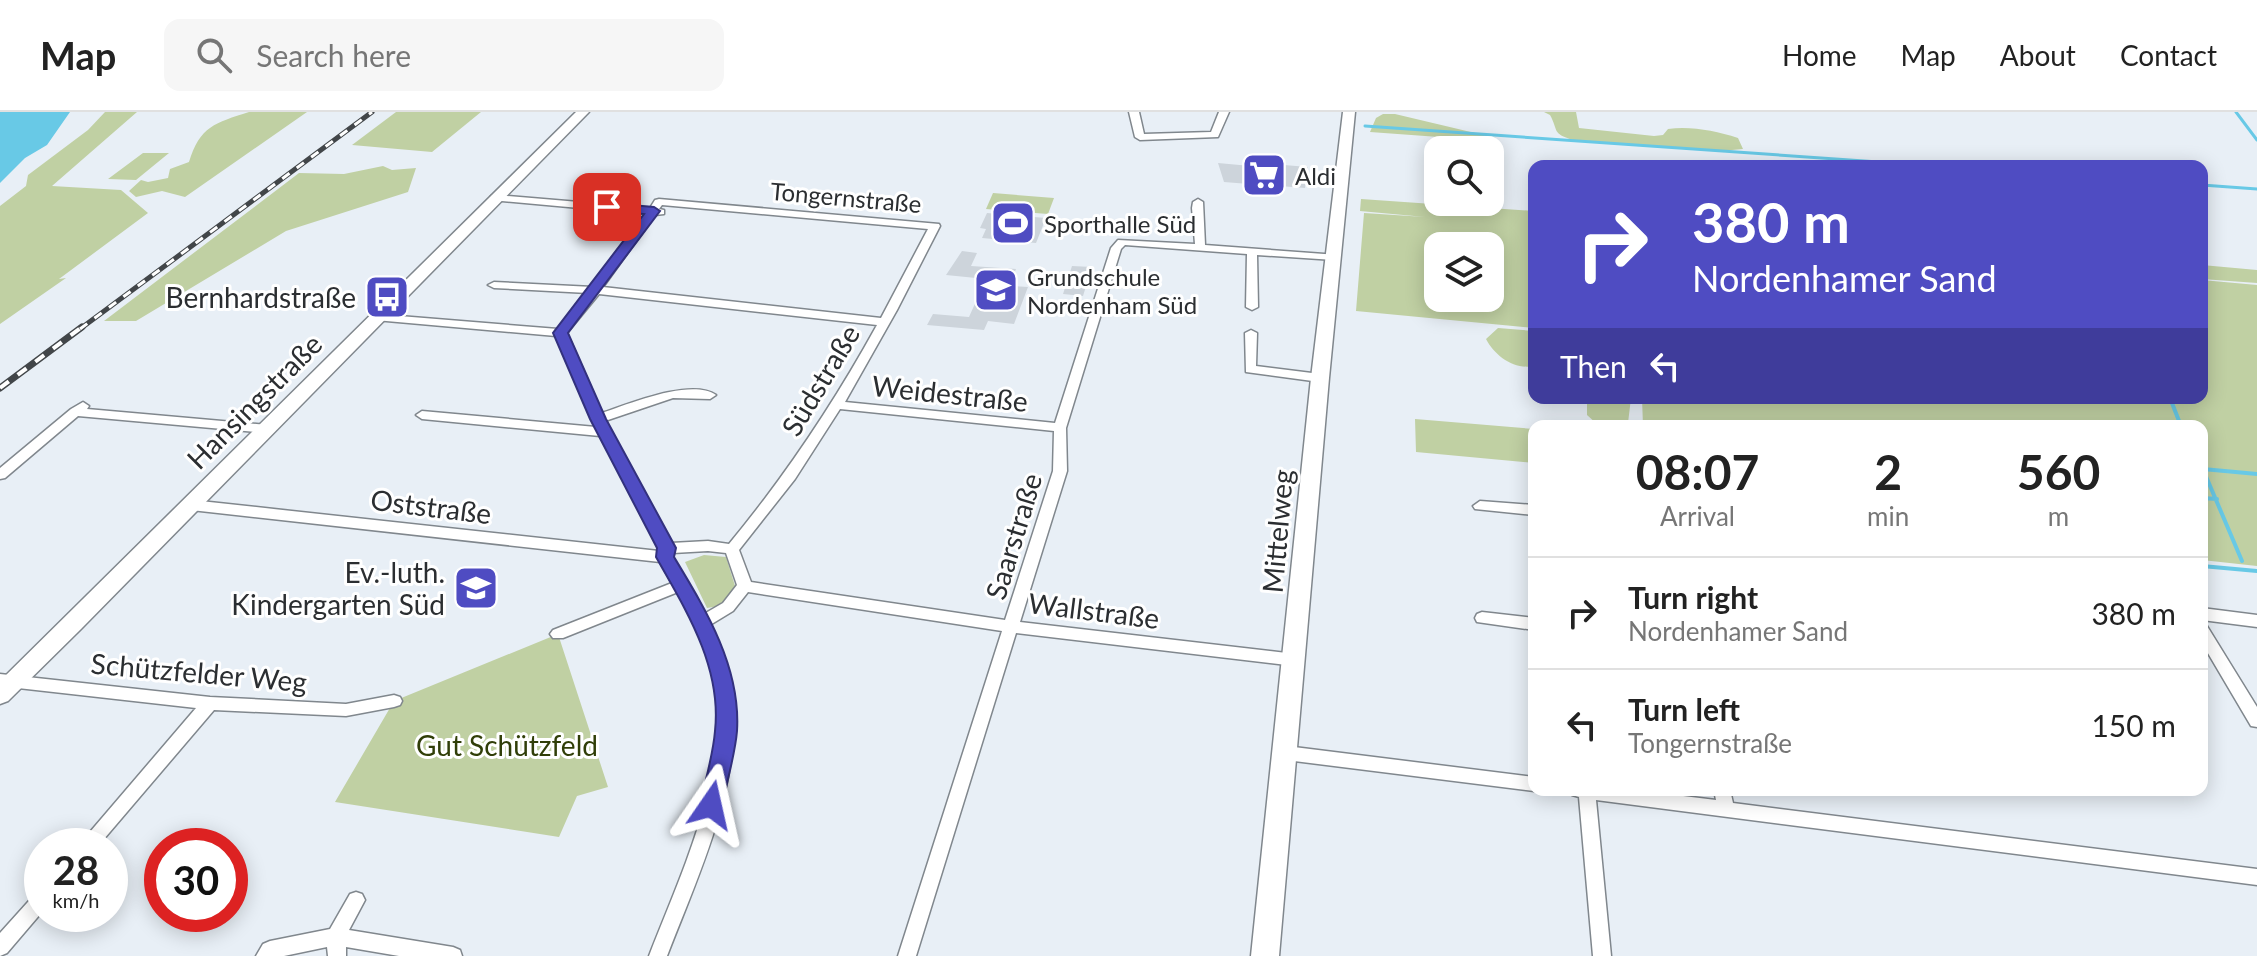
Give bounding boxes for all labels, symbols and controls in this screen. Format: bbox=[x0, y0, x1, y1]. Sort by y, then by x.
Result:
search box bbox=[164, 19, 724, 91]
text: Map bbox=[40, 32, 116, 78]
icon: search bbox=[192, 33, 236, 77]
text: Search here bbox=[256, 37, 411, 73]
text: Home bbox=[1782, 38, 1857, 72]
text: Map bbox=[1901, 38, 1956, 72]
text: About bbox=[2000, 38, 2076, 72]
text: Contact bbox=[2120, 38, 2217, 72]
map controls bbox=[1424, 136, 1504, 312]
button: search bbox=[1424, 136, 1504, 216]
supermarket icon: Aldi bbox=[1240, 151, 1288, 199]
place label: Aldi bbox=[1295, 161, 1336, 190]
pin bbox=[573, 173, 641, 241]
street label: Tongernstraße bbox=[769, 176, 923, 218]
icon: arrive bbox=[585, 185, 629, 229]
text: 380 m bbox=[1692, 188, 1850, 255]
icon: right bbox=[1560, 192, 1664, 296]
sports icon: Sporthalle Süd bbox=[989, 199, 1037, 247]
place label: Sporthalle Süd bbox=[1044, 209, 1196, 238]
button: layers bbox=[1424, 232, 1504, 312]
text: Nordenhamer Sand bbox=[1692, 256, 1997, 300]
place label: Grundschule Nordenham Süd bbox=[1027, 262, 1197, 319]
school or university icon: Grundschule Nordenham Süd bbox=[972, 266, 1020, 314]
bus stop icon: Bernhardstraße bbox=[363, 273, 411, 321]
place label: Bernhardstraße bbox=[166, 280, 356, 314]
street label: Südstraße bbox=[774, 318, 866, 442]
street label: Hansingstraße bbox=[180, 327, 328, 475]
icon: left bbox=[1643, 344, 1687, 388]
text: Then bbox=[1560, 348, 1627, 384]
street label: Weidestraße bbox=[870, 368, 1030, 418]
text: 08:07 bbox=[1636, 443, 1759, 500]
text: 2 bbox=[1874, 443, 1902, 500]
text: 560 bbox=[2017, 443, 2100, 500]
street label: Mittelweg bbox=[1255, 468, 1299, 594]
street label: Saarstraße bbox=[978, 469, 1048, 603]
street label: Oststraße bbox=[369, 482, 493, 530]
text: Arrival bbox=[1660, 500, 1735, 532]
text: min bbox=[1867, 500, 1909, 532]
text: m bbox=[2048, 500, 2069, 532]
place label: Ev.-luth. Kindergarten Süd bbox=[231, 555, 445, 621]
school or university icon: Ev.-luth. Kindergarten Süd bbox=[452, 564, 500, 612]
text: Turn right bbox=[1628, 579, 1758, 615]
street label: Wallstraße bbox=[1027, 585, 1161, 635]
icon: right bbox=[1560, 591, 1604, 635]
text: 380 m bbox=[2091, 595, 2176, 631]
text: Nordenhamer Sand bbox=[1628, 615, 1848, 647]
street label: Schützfelder Weg bbox=[90, 646, 308, 698]
text: Turn left bbox=[1628, 691, 1740, 727]
icon: left bbox=[1560, 703, 1604, 747]
text: 150 m bbox=[2091, 707, 2176, 743]
text: Tongernstraße bbox=[1628, 727, 1792, 759]
park label: Gut Schützfeld bbox=[416, 728, 598, 762]
position arrow bbox=[669, 763, 753, 847]
speed limit sign: 30 bbox=[144, 828, 248, 932]
text: 28 bbox=[53, 846, 99, 894]
text: km/h bbox=[53, 888, 99, 912]

